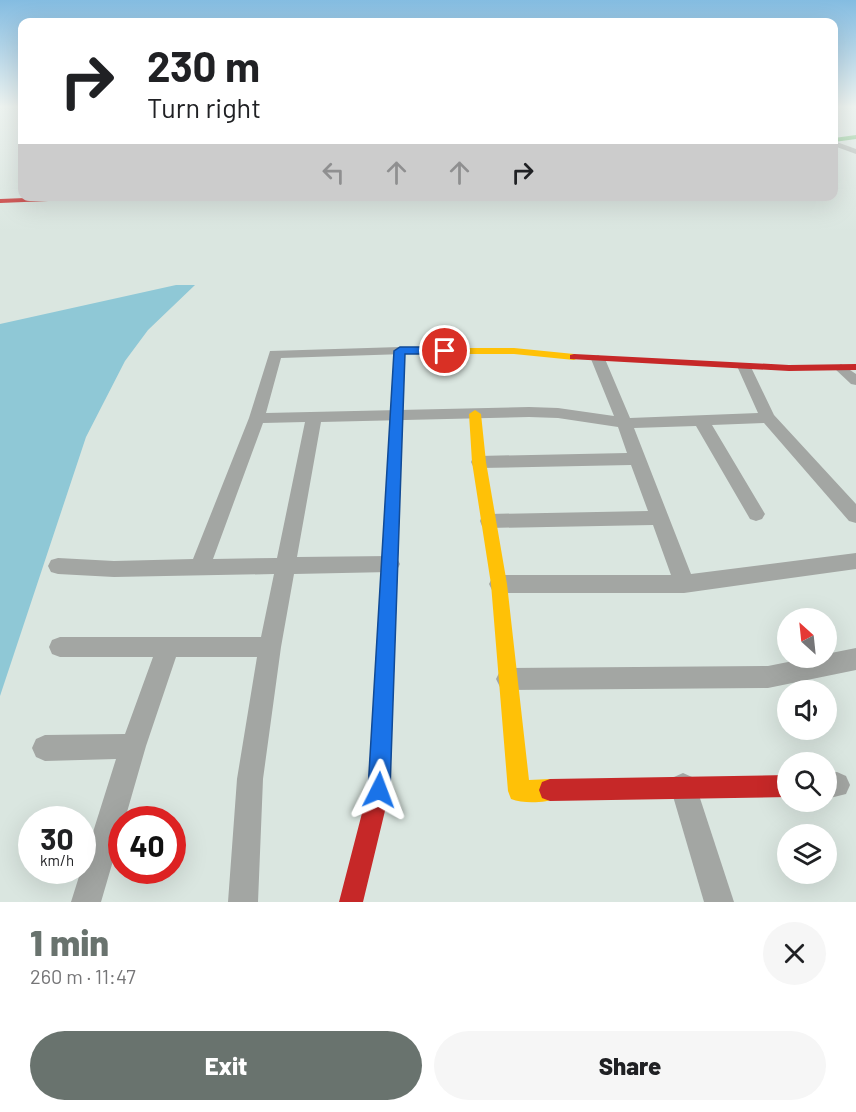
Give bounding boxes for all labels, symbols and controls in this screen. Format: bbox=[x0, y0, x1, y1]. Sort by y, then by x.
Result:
text: 230 m bbox=[147, 40, 260, 90]
icon: right bbox=[48, 42, 126, 120]
text: Turn right bbox=[147, 91, 261, 123]
icon: left bbox=[317, 156, 350, 189]
icon: ahead bbox=[380, 156, 413, 189]
icon: ahead bbox=[443, 156, 476, 189]
icon: right bbox=[506, 156, 539, 189]
pin bbox=[419, 325, 470, 376]
icon: arrive bbox=[428, 334, 461, 367]
north arrow bbox=[777, 608, 837, 668]
map controls bbox=[777, 608, 837, 884]
button: sound bbox=[777, 680, 837, 740]
button: search bbox=[777, 752, 837, 812]
position arrow bbox=[347, 758, 411, 822]
speed limit sign: 40 bbox=[108, 806, 186, 884]
text: 30 bbox=[40, 820, 74, 856]
button: layers bbox=[777, 824, 837, 884]
text: km/h bbox=[40, 851, 74, 869]
text: 1 min bbox=[30, 920, 109, 963]
button: close bbox=[763, 922, 826, 985]
text: 260 m · 11:47 bbox=[30, 964, 136, 988]
button: Exit bbox=[30, 1031, 422, 1100]
button: Share bbox=[434, 1031, 826, 1100]

